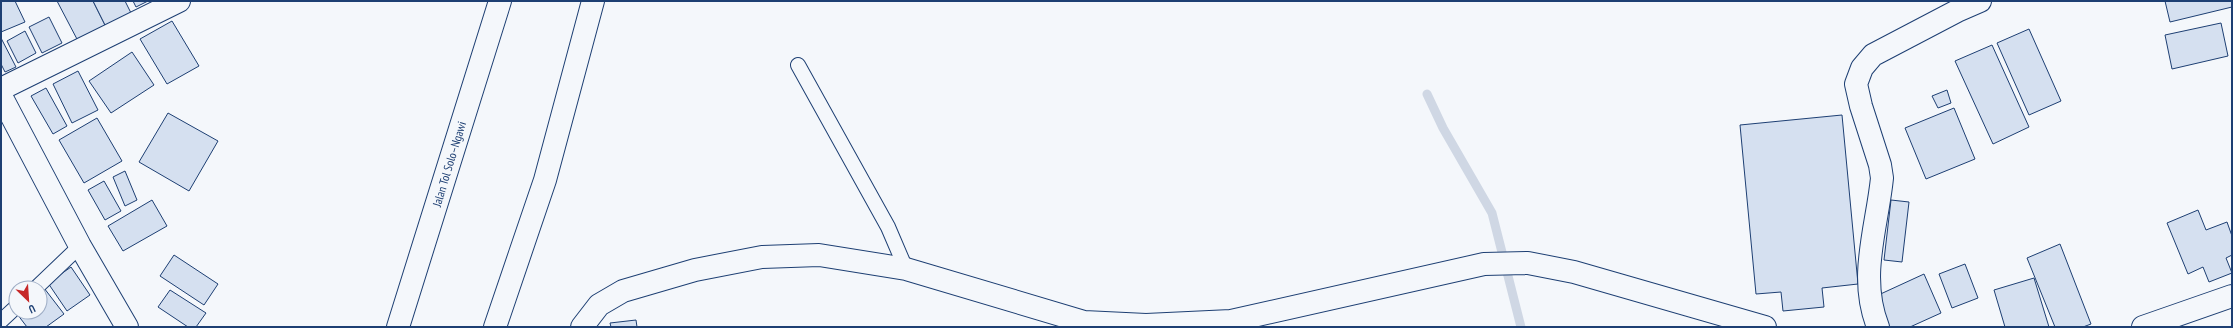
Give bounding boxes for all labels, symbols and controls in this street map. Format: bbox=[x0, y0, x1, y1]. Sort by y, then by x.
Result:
street label: Jalan Tol Solo–Ngawi bbox=[429, 120, 469, 209]
north arrow bbox=[8, 280, 48, 320]
text: U bbox=[26, 302, 38, 317]

